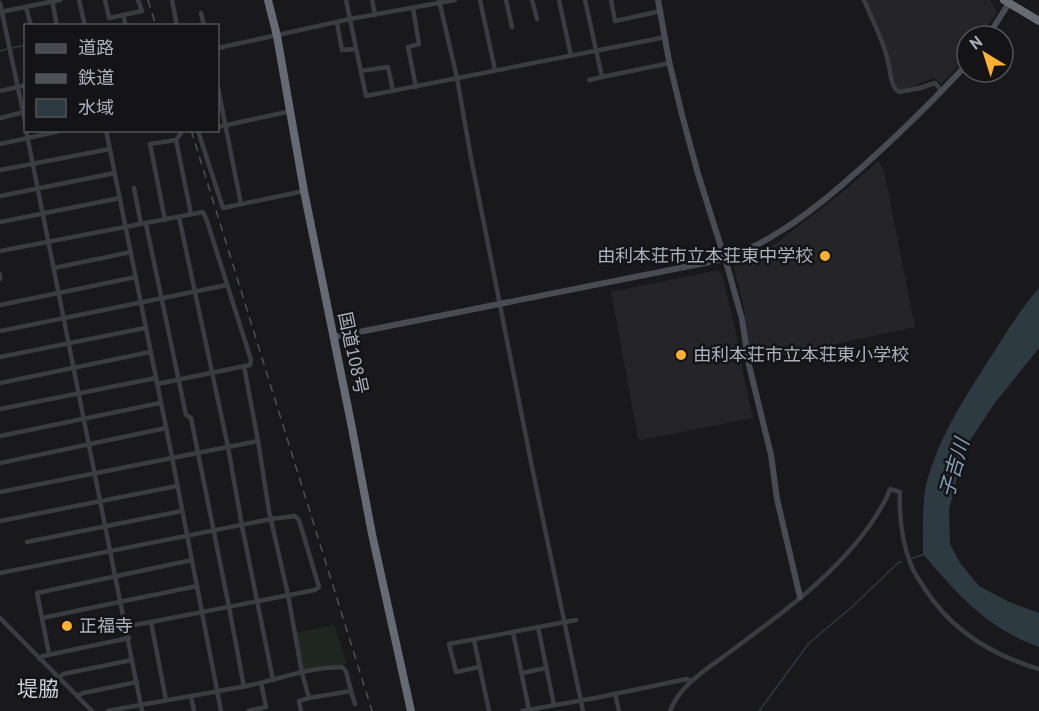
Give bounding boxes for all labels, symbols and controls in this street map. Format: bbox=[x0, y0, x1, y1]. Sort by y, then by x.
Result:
legend bbox=[24, 24, 219, 132]
north arrow bbox=[955, 24, 1015, 84]
text: N bbox=[965, 31, 986, 53]
text: 道路 bbox=[78, 36, 114, 59]
text: 鉄道 bbox=[78, 66, 114, 89]
text: 水域 bbox=[78, 96, 114, 119]
place label: 由利本荘市立本荘東中学校 bbox=[597, 244, 813, 267]
marker: 由利本荘市立本荘東中学校 bbox=[818, 249, 832, 263]
street label: 国道108号 bbox=[334, 310, 373, 396]
place label: 由利本荘市立本荘東小学校 bbox=[693, 343, 909, 366]
marker: 由利本荘市立本荘東小学校 bbox=[674, 348, 688, 362]
water label: 子吉川 bbox=[933, 434, 975, 500]
place label: 正福寺 bbox=[79, 614, 133, 637]
marker: 正福寺 bbox=[60, 619, 74, 633]
district label: 堤脇 bbox=[17, 675, 59, 702]

